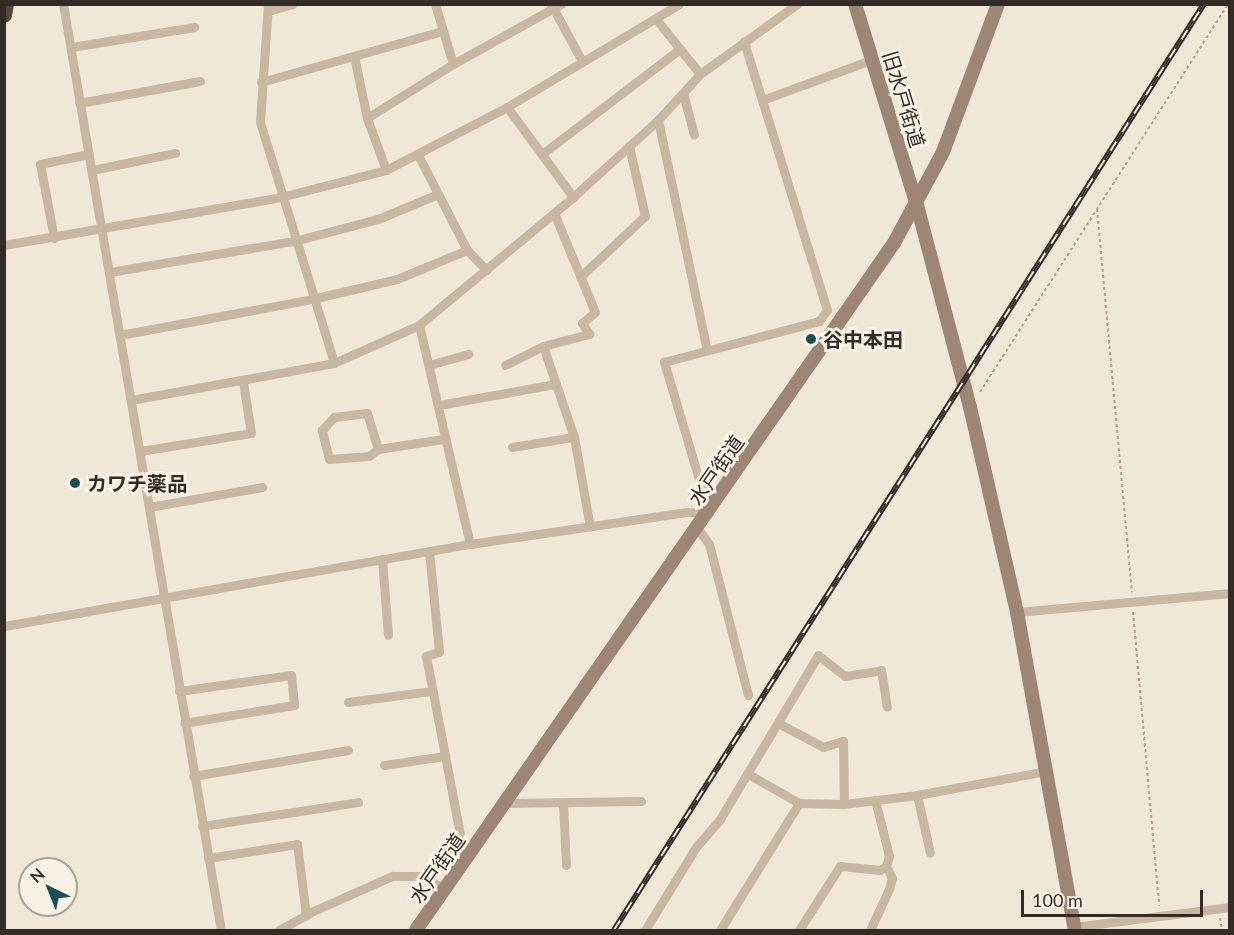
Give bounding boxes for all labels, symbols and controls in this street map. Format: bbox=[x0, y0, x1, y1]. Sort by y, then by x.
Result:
street label: 旧水戸街道 bbox=[878, 48, 930, 150]
place label: 谷中本田 bbox=[823, 327, 903, 351]
marker: 谷中本田 bbox=[804, 332, 818, 346]
street label: 水戸街道 bbox=[683, 430, 749, 510]
place label: カワチ薬品 bbox=[87, 471, 187, 495]
marker: カワチ薬品 bbox=[68, 476, 82, 490]
street label: 水戸街道 bbox=[404, 828, 470, 908]
north arrow bbox=[18, 857, 78, 917]
text: N bbox=[26, 864, 48, 886]
scale bar bbox=[1024, 878, 1206, 916]
text: 100 m bbox=[1032, 889, 1083, 911]

